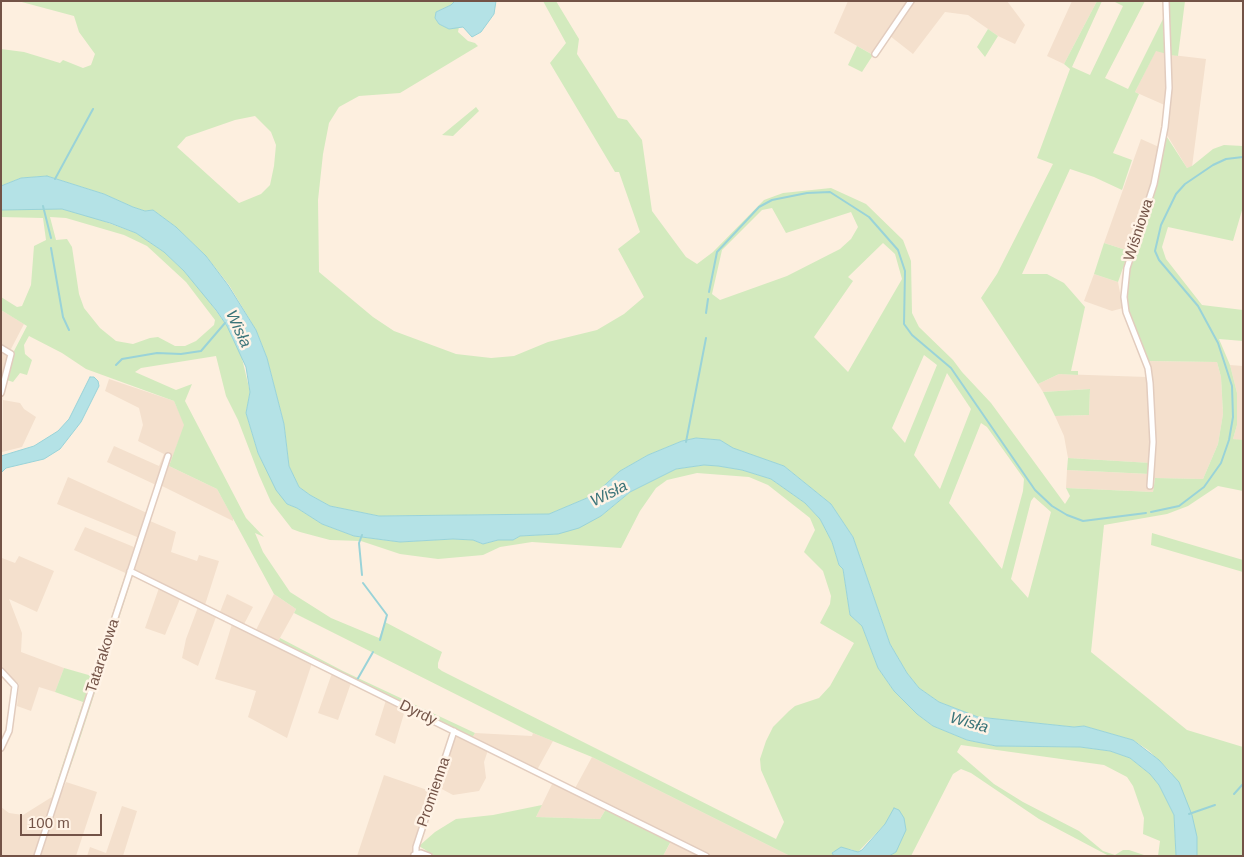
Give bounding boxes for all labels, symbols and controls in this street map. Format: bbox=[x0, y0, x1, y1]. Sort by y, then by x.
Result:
street label: Wiśniowa bbox=[1121, 197, 1157, 263]
water label: Wisła bbox=[221, 307, 255, 351]
water label: Wisła bbox=[587, 477, 631, 511]
street label: Tatarakowa bbox=[83, 617, 123, 695]
street label: Dyrdy bbox=[396, 696, 440, 730]
water label: Wisła bbox=[948, 708, 990, 738]
street label: Promienna bbox=[414, 755, 454, 829]
scale bar bbox=[22, 804, 105, 836]
text: 100 m bbox=[28, 814, 70, 831]

